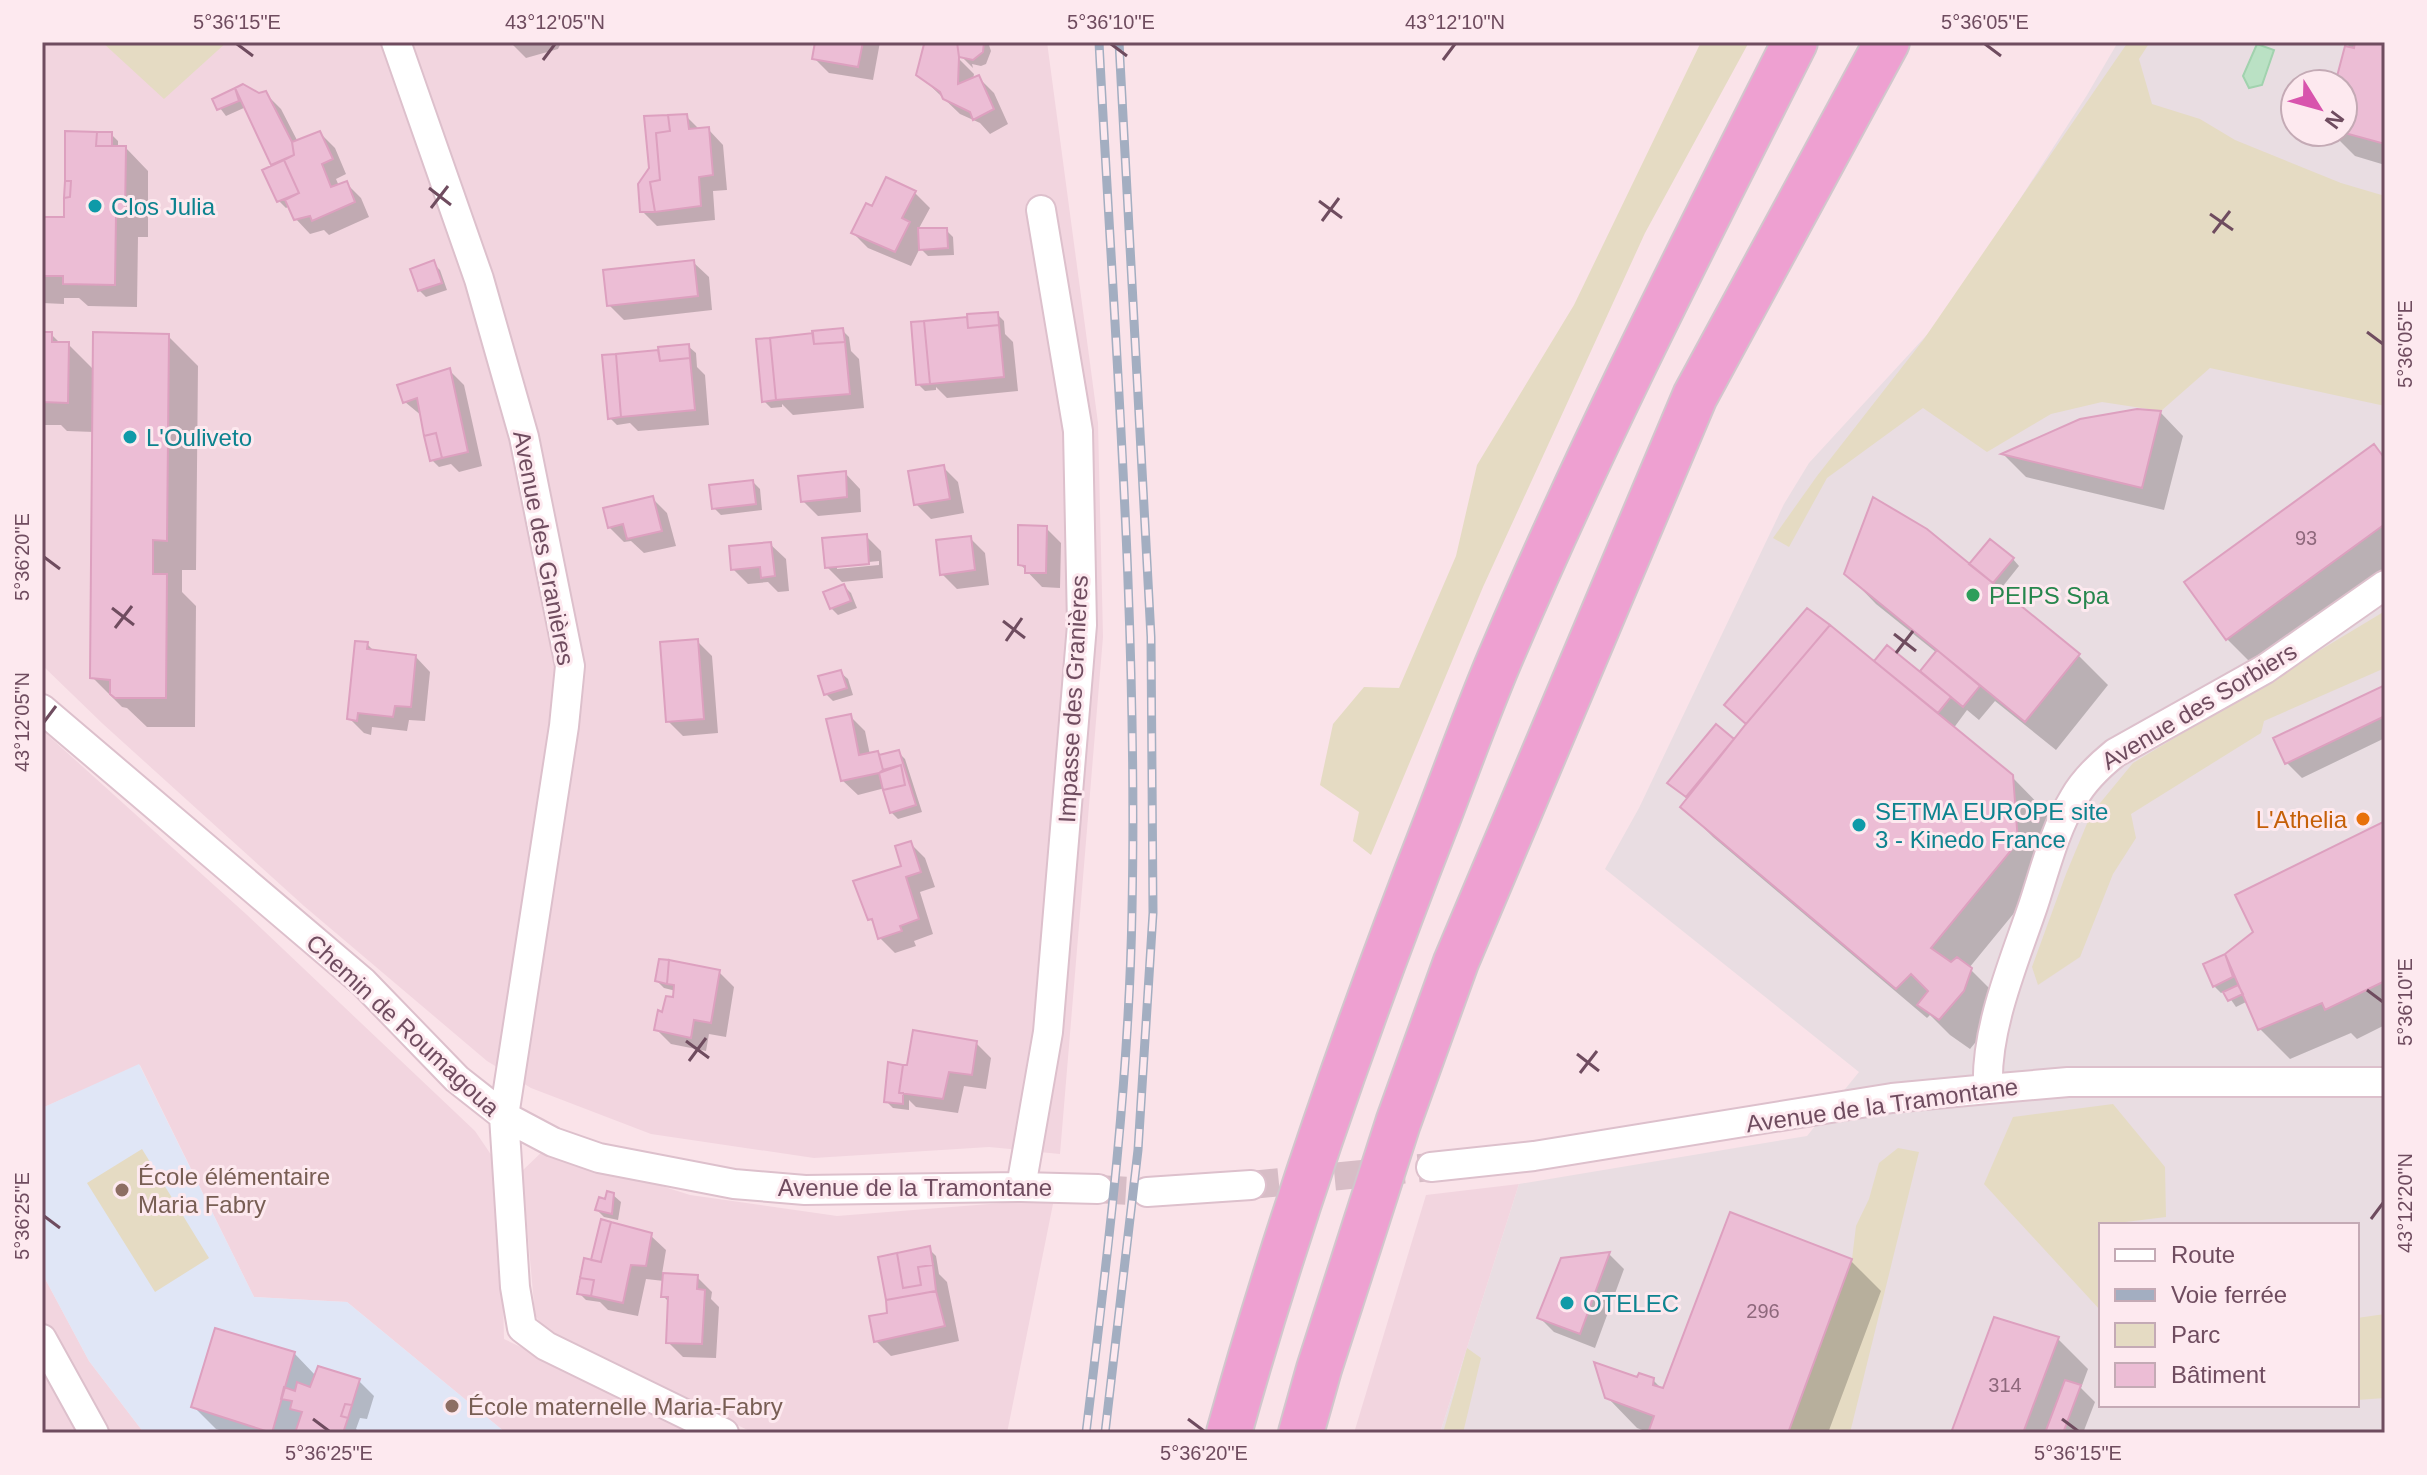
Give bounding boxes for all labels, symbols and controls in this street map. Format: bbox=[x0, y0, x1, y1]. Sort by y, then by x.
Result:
text: 5°36'15"E bbox=[193, 11, 281, 33]
text: 43°12'05"N bbox=[505, 11, 605, 33]
text: 5°36'10"E bbox=[1067, 11, 1155, 33]
text: 43°12'10"N bbox=[1405, 11, 1505, 33]
text: 5°36'05"E bbox=[1941, 11, 2029, 33]
north arrow bbox=[2279, 68, 2359, 148]
text: N bbox=[2320, 106, 2349, 134]
place label: Clos Julia bbox=[111, 193, 216, 220]
marker: Clos Julia bbox=[86, 197, 104, 215]
text: 5°36'05"E bbox=[2394, 300, 2416, 388]
place label: L'Ouliveto bbox=[146, 424, 252, 451]
marker: L'Ouliveto bbox=[121, 428, 139, 446]
street label: Avenue des Granières bbox=[508, 428, 580, 668]
text: 5°36'20"E bbox=[11, 513, 33, 601]
house number: 93 bbox=[2295, 527, 2317, 549]
street label: Impasse des Granières bbox=[1053, 574, 1093, 824]
place label: PEIPS Spa bbox=[1989, 582, 2110, 609]
marker: PEIPS Spa bbox=[1964, 586, 1982, 604]
street label: Avenue des Sorbiers bbox=[2097, 637, 2301, 775]
text: 43°12'05"N bbox=[11, 672, 33, 772]
place label: SETMA EUROPE site 3 - Kinedo France bbox=[1875, 798, 2108, 853]
place label: L'Athelia bbox=[2256, 806, 2348, 833]
marker: L'Athelia bbox=[2354, 810, 2372, 828]
marker: SETMA EUROPE site 3 - Kinedo France bbox=[1850, 816, 1868, 834]
street label: Chemin de Roumagoua bbox=[301, 929, 505, 1122]
text: 5°36'10"E bbox=[2394, 958, 2416, 1046]
street label: Avenue de la Tramontane bbox=[1744, 1073, 2020, 1137]
text: 43°12'20"N bbox=[2394, 1153, 2416, 1253]
place label: École élémentaire Maria Fabry bbox=[138, 1163, 330, 1218]
text: 5°36'25"E bbox=[11, 1172, 33, 1260]
street label: Avenue de la Tramontane bbox=[778, 1174, 1052, 1201]
marker: École élémentaire Maria Fabry bbox=[113, 1181, 131, 1199]
legend bbox=[2099, 1223, 2359, 1407]
text: Route bbox=[2171, 1241, 2235, 1268]
text: Voie ferrée bbox=[2171, 1281, 2287, 1308]
place label: OTELEC bbox=[1583, 1290, 1679, 1317]
marker: OTELEC bbox=[1558, 1294, 1576, 1312]
house number: 296 bbox=[1746, 1300, 1780, 1322]
text: Parc bbox=[2171, 1321, 2220, 1348]
text: Bâtiment bbox=[2171, 1361, 2266, 1388]
house number: 314 bbox=[1988, 1374, 2022, 1396]
place label: École maternelle Maria-Fabry bbox=[468, 1393, 783, 1420]
marker: École maternelle Maria-Fabry bbox=[443, 1397, 461, 1415]
text: 5°36'25"E bbox=[285, 1442, 373, 1464]
text: 5°36'20"E bbox=[1160, 1442, 1248, 1464]
text: 5°36'15"E bbox=[2034, 1442, 2122, 1464]

